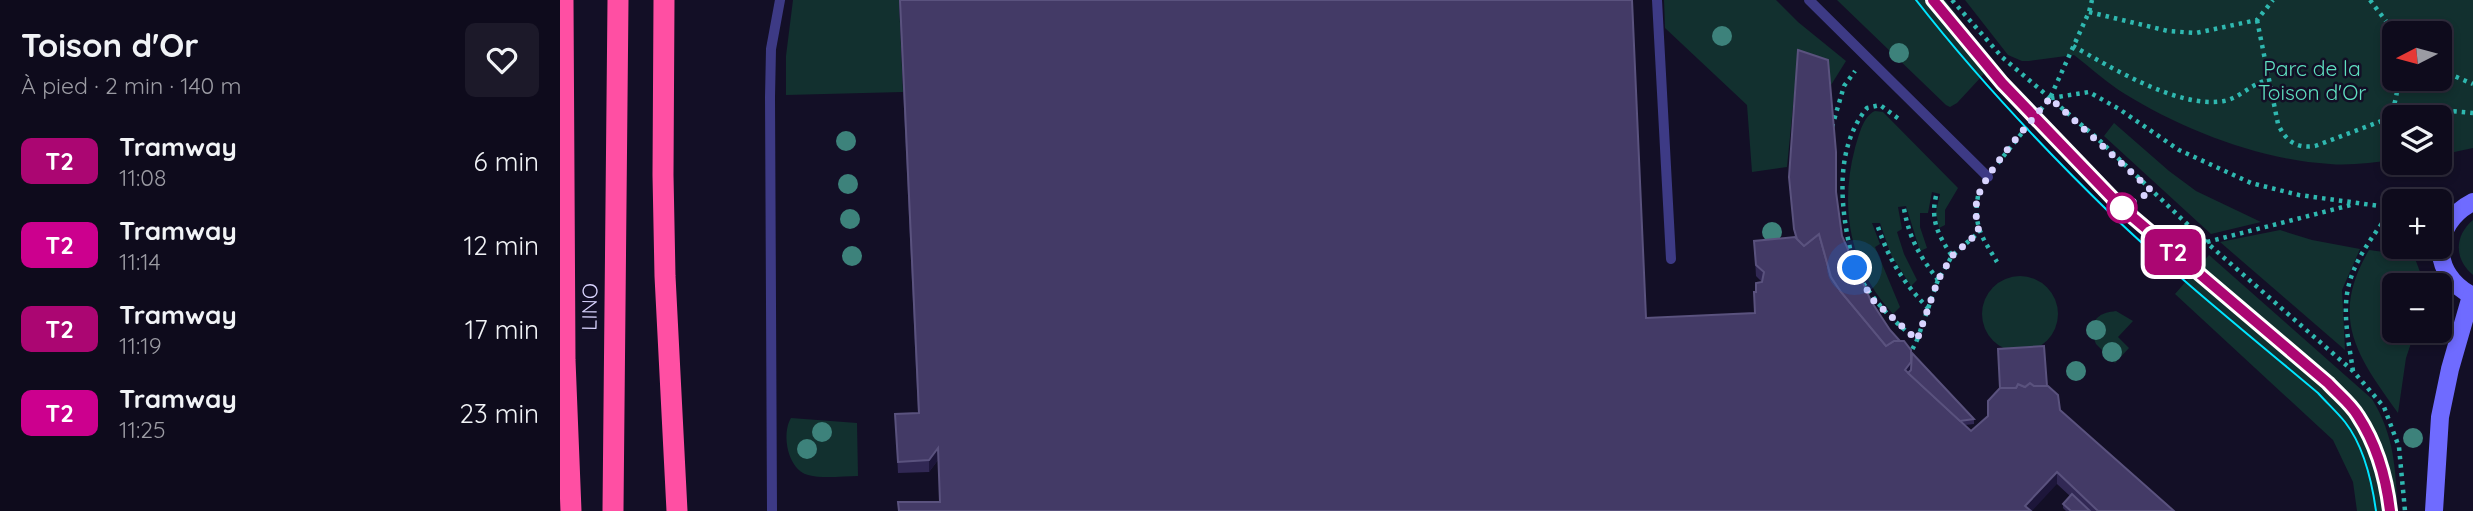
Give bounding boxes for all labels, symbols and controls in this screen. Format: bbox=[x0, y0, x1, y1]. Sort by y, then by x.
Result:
north arrow bbox=[2382, 21, 2452, 91]
map controls bbox=[2382, 21, 2452, 343]
button: heart bbox=[465, 23, 539, 97]
text: Toison d'Or bbox=[21, 24, 199, 65]
park label: Parc de la Toison d'Or bbox=[2258, 55, 2366, 105]
text: À pied · 2 min · 140 m bbox=[21, 71, 241, 100]
button: layers bbox=[2382, 105, 2452, 175]
text: Tramway bbox=[119, 130, 237, 163]
text: 6 min bbox=[474, 145, 539, 178]
text: T2 bbox=[45, 146, 74, 176]
text: 11:08 bbox=[119, 163, 166, 192]
button: + bbox=[2382, 189, 2452, 259]
unlabelled marker bbox=[2107, 193, 2137, 223]
text: Tramway bbox=[119, 214, 237, 247]
text: 12 min bbox=[464, 229, 539, 262]
line badge: T2 bbox=[2142, 229, 2204, 275]
text: T2 bbox=[45, 230, 74, 260]
text: T2 bbox=[2159, 237, 2187, 267]
text: 11:14 bbox=[119, 247, 161, 276]
your location bbox=[1837, 250, 1872, 285]
button: − bbox=[2382, 273, 2452, 343]
street label: LINO bbox=[576, 283, 602, 331]
text: Tramway bbox=[119, 298, 237, 331]
text: 17 min bbox=[465, 313, 539, 346]
text: T2 bbox=[45, 314, 74, 344]
text: 11:19 bbox=[119, 331, 162, 360]
text: Tramway bbox=[119, 382, 237, 415]
text: 23 min bbox=[460, 397, 539, 430]
text: T2 bbox=[45, 398, 74, 428]
text: 11:25 bbox=[119, 415, 166, 444]

